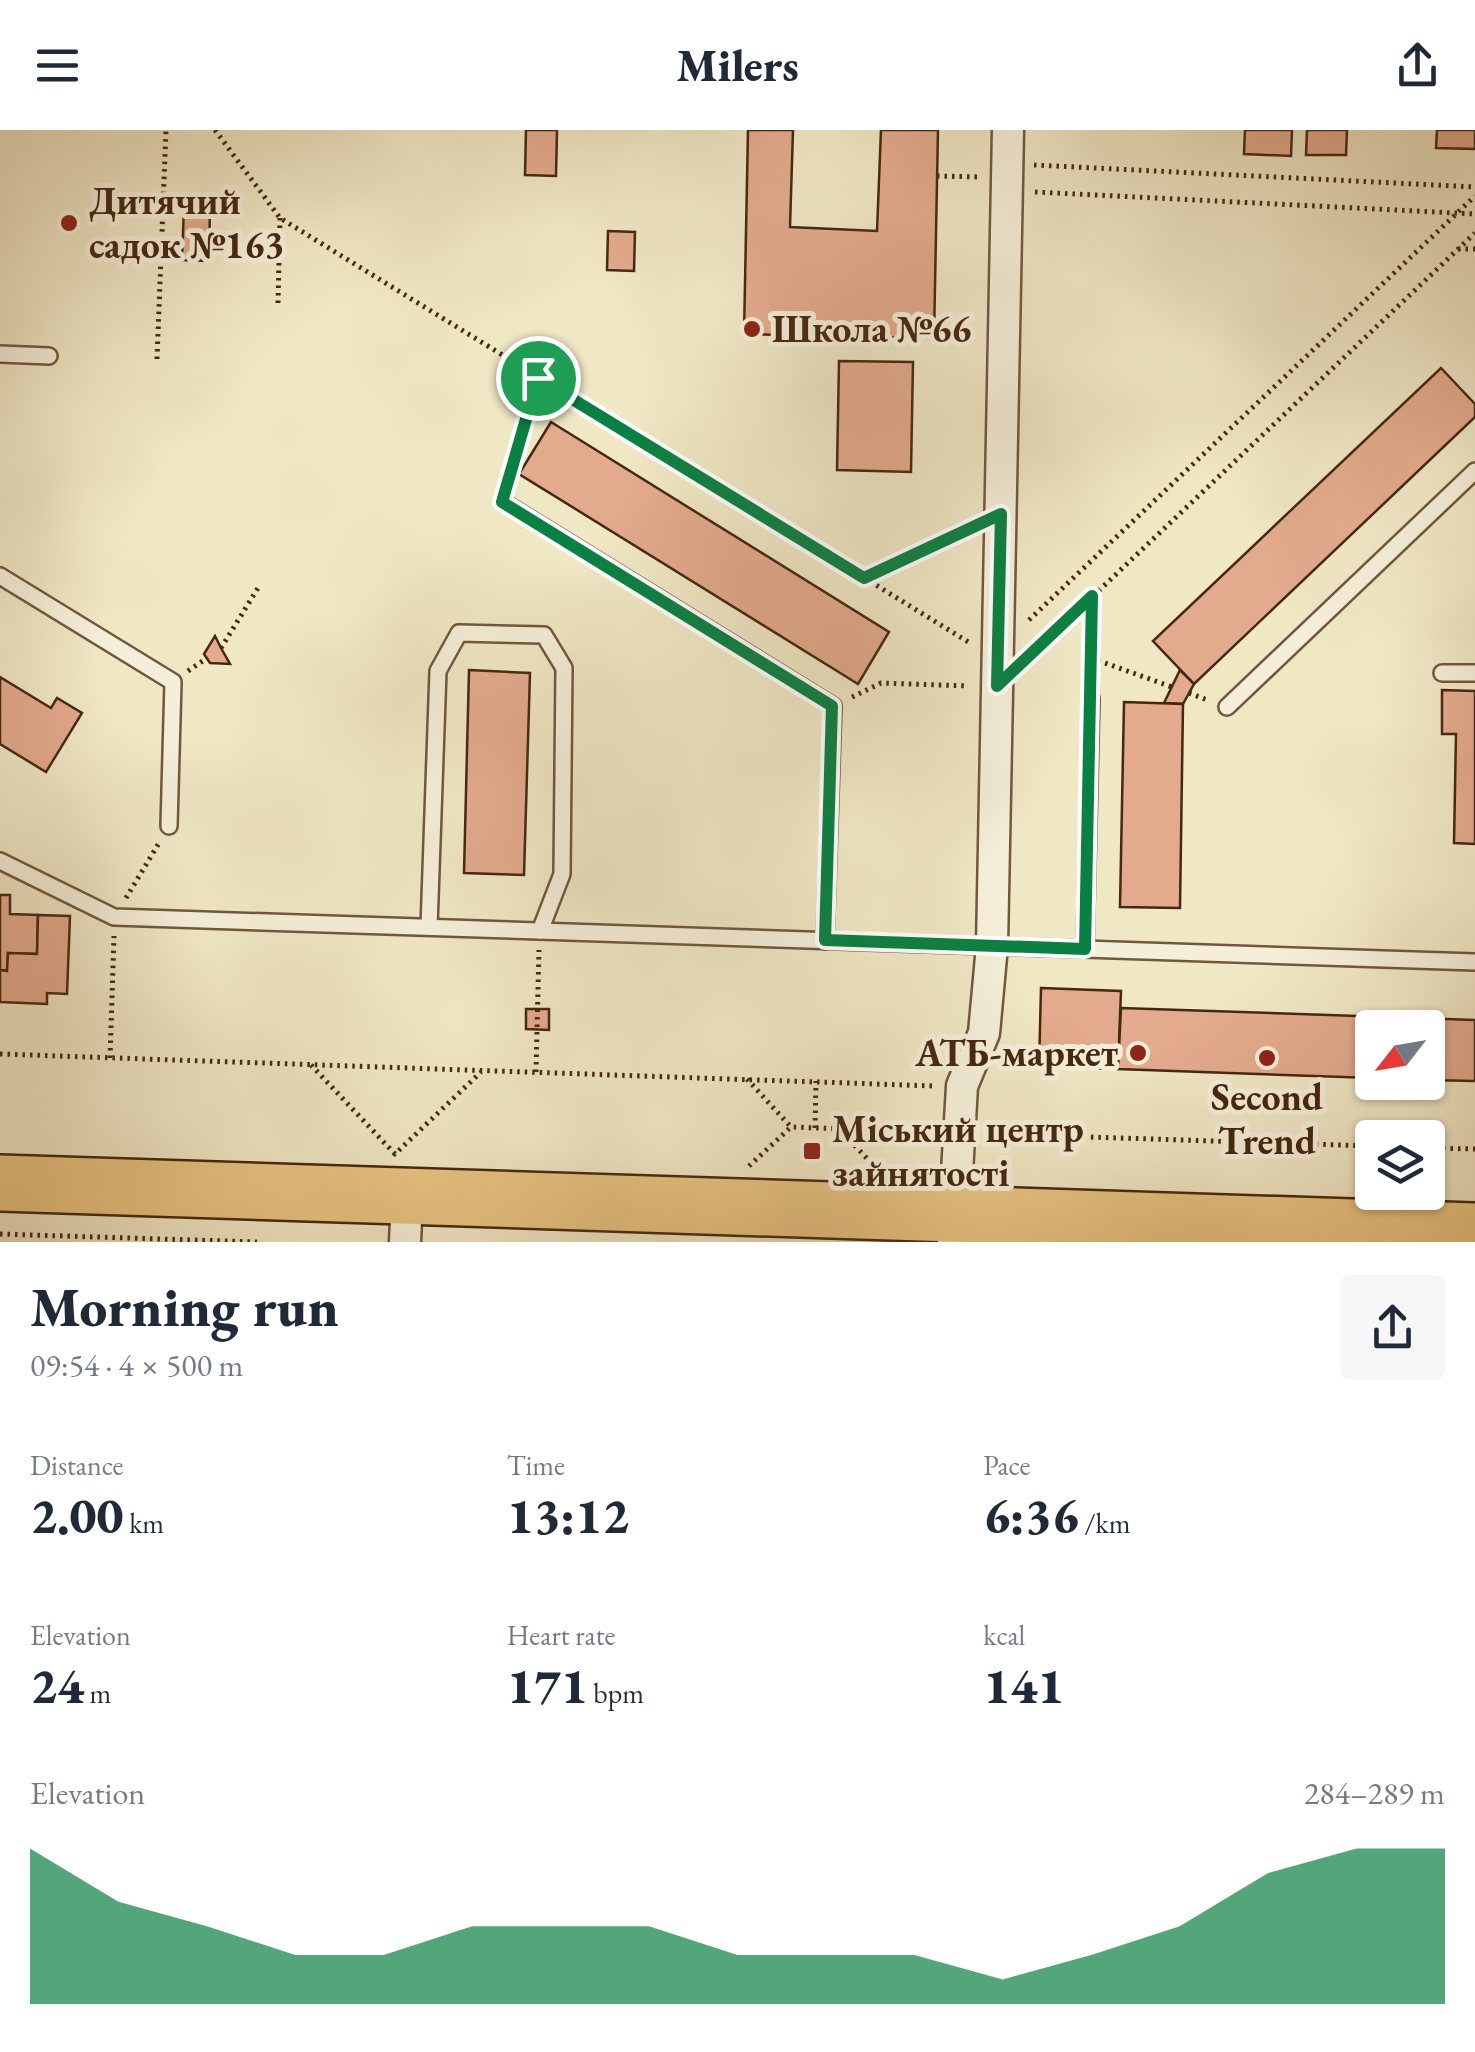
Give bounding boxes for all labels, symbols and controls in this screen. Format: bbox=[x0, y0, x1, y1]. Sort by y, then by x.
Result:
text: Milers bbox=[676, 36, 799, 94]
icon: menu bbox=[30, 38, 85, 93]
icon: share bbox=[1390, 38, 1445, 93]
place label: Дитячий садок №163 bbox=[89, 176, 284, 269]
marker: Дитячий садок №163 bbox=[58, 212, 80, 234]
place label: Школа №66 bbox=[772, 304, 971, 353]
marker: Школа №66 bbox=[741, 318, 763, 340]
pin bbox=[496, 336, 581, 421]
icon: arrive bbox=[511, 351, 566, 406]
north arrow bbox=[1355, 1010, 1445, 1100]
map controls bbox=[1355, 1010, 1445, 1210]
place label: АТБ-маркет bbox=[914, 1028, 1118, 1077]
marker: АТБ-маркет bbox=[1127, 1042, 1149, 1064]
marker: Second Trend bbox=[1256, 1047, 1278, 1069]
place label: Second Trend bbox=[1211, 1072, 1323, 1165]
place label: Міський центр зайнятості bbox=[832, 1104, 1084, 1197]
button: layers bbox=[1355, 1120, 1445, 1210]
marker: Міський центр зайнятості bbox=[801, 1140, 823, 1162]
text: Morning run bbox=[30, 1271, 339, 1342]
button: share bbox=[1340, 1275, 1445, 1380]
text: 09:54 · 4 × 500 m bbox=[30, 1344, 243, 1386]
text: Distance bbox=[30, 1447, 124, 1483]
text: Time bbox=[507, 1447, 565, 1483]
text: Pace bbox=[983, 1447, 1030, 1483]
text: 2.00 bbox=[30, 1483, 124, 1548]
text: 13:12 bbox=[507, 1483, 629, 1548]
text: 6:36 bbox=[983, 1483, 1079, 1548]
text: km bbox=[124, 1505, 164, 1541]
text: /km bbox=[1079, 1505, 1130, 1541]
text: Elevation bbox=[30, 1617, 131, 1653]
text: Heart rate bbox=[507, 1617, 615, 1653]
text: kcal bbox=[983, 1617, 1025, 1653]
text: 24 bbox=[30, 1653, 84, 1718]
text: 171 bbox=[507, 1653, 588, 1718]
text: 141 bbox=[983, 1653, 1064, 1718]
text: m bbox=[84, 1675, 111, 1711]
text: bpm bbox=[588, 1675, 644, 1711]
text: Elevation bbox=[30, 1772, 145, 1814]
text: 284–289 m bbox=[1304, 1772, 1445, 1814]

